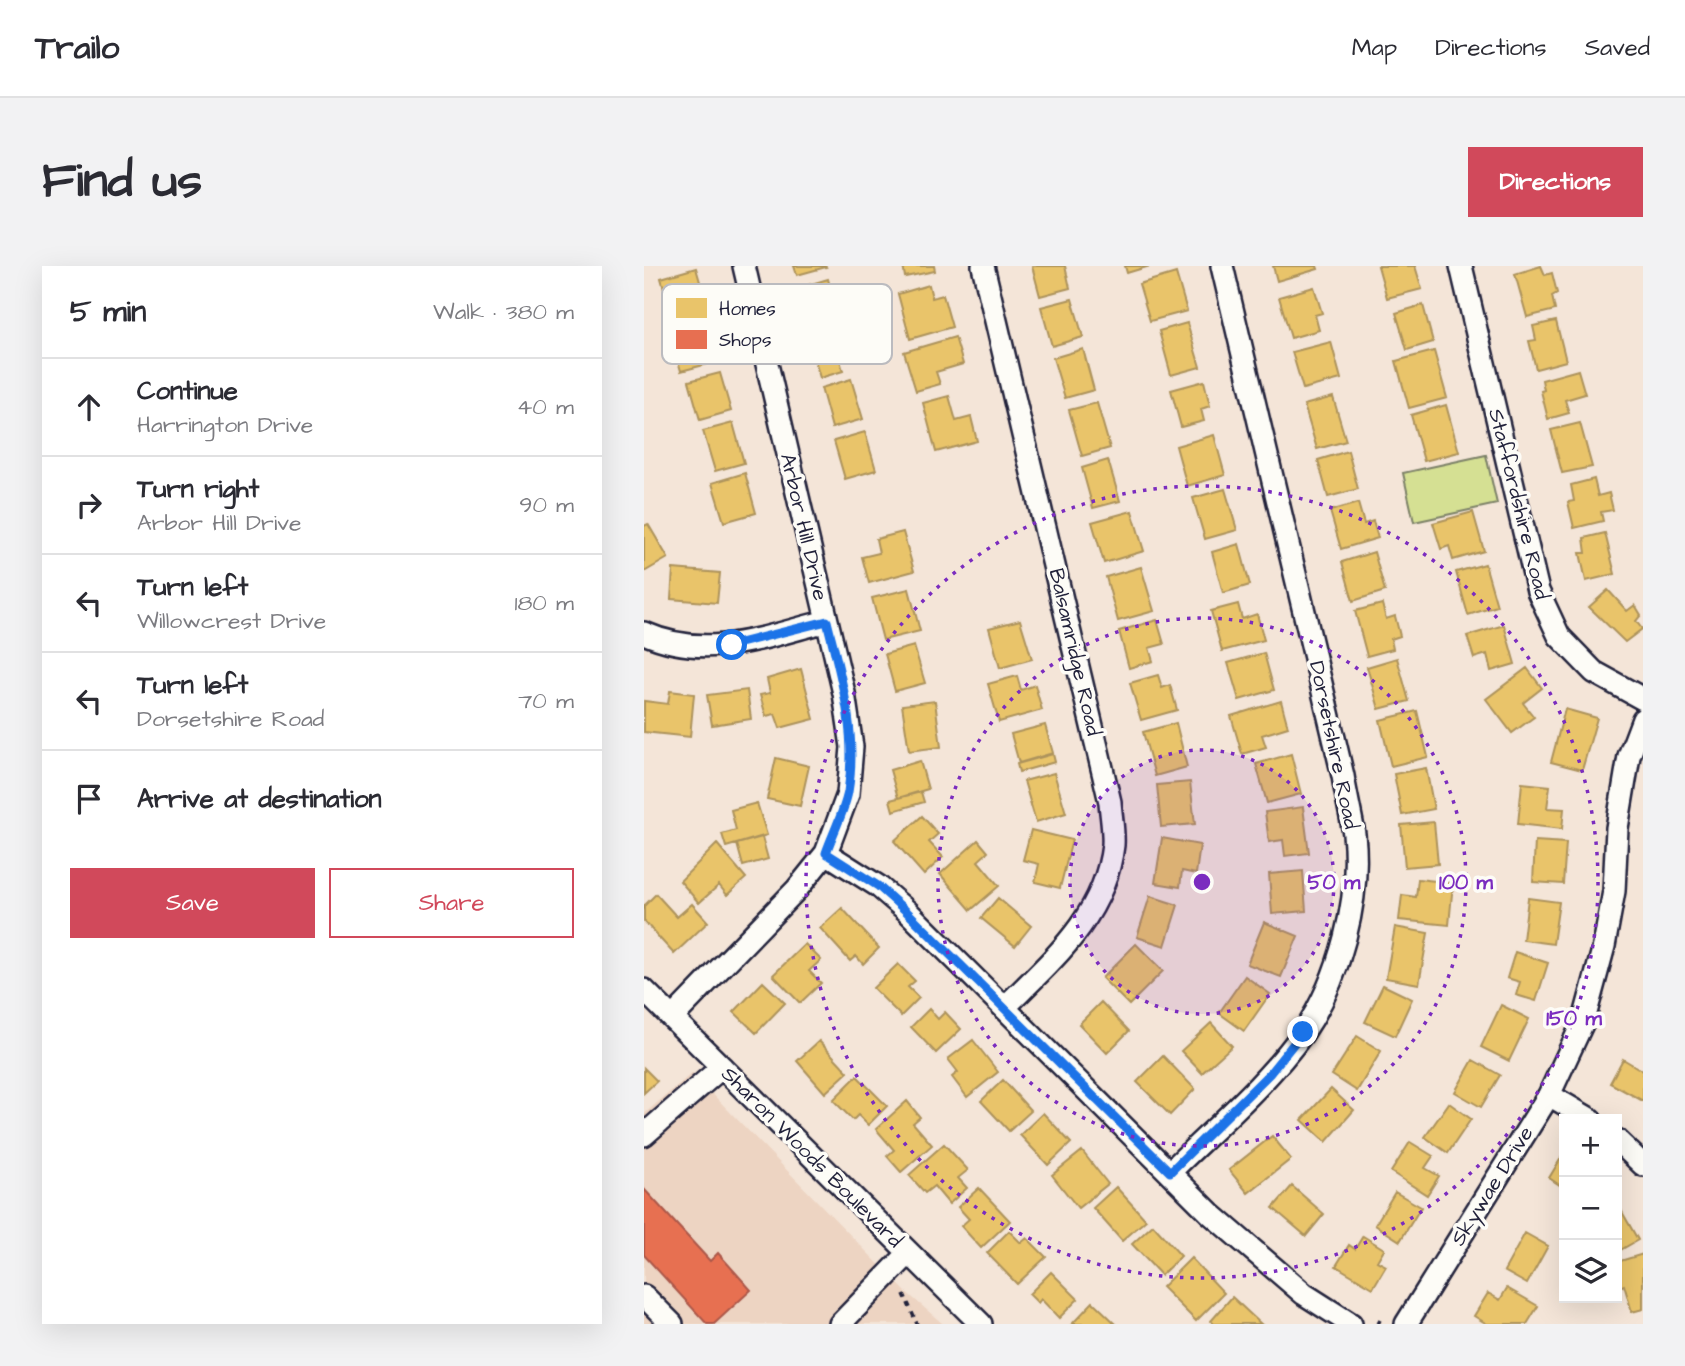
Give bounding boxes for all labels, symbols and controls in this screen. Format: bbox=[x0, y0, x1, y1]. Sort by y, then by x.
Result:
text: Trailo bbox=[35, 25, 119, 71]
text: Map bbox=[1352, 31, 1397, 65]
text: Directions bbox=[1435, 31, 1547, 65]
text: Saved bbox=[1585, 31, 1650, 65]
button: Directions bbox=[1468, 147, 1643, 217]
text: Find us bbox=[42, 148, 202, 216]
legend bbox=[662, 284, 892, 364]
text: 5 min bbox=[70, 291, 146, 333]
text: Walk · 380 m bbox=[433, 296, 574, 328]
text: Homes bbox=[719, 296, 776, 323]
text: Shops bbox=[719, 327, 771, 354]
text: Continue bbox=[137, 373, 238, 409]
icon: ahead bbox=[70, 388, 108, 426]
text: 40 m bbox=[517, 391, 574, 423]
street label: Staffordshire Road bbox=[1481, 406, 1557, 603]
text: Harrington Drive bbox=[137, 409, 313, 441]
street label: Arbor Hill Drive bbox=[773, 451, 835, 603]
text: Turn right bbox=[137, 471, 259, 507]
icon: right bbox=[70, 486, 108, 524]
text: 90 m bbox=[519, 489, 574, 521]
text: Arbor Hill Drive bbox=[137, 507, 301, 539]
street label: Balsamridge Road bbox=[1040, 565, 1108, 739]
text: Turn left bbox=[137, 569, 248, 605]
icon: left bbox=[70, 584, 108, 622]
text: 180 m bbox=[515, 587, 574, 619]
text: Willowcrest Drive bbox=[137, 605, 326, 637]
route start bbox=[716, 629, 747, 660]
street label: Dorsetshire Road bbox=[1302, 658, 1366, 832]
text: Turn left bbox=[137, 667, 248, 703]
icon: left bbox=[70, 682, 108, 720]
text: 70 m bbox=[518, 685, 574, 717]
text: Dorsetshire Road bbox=[137, 703, 324, 735]
icon: arrive bbox=[70, 780, 108, 818]
text: Arrive at destination bbox=[137, 781, 382, 817]
button: Save bbox=[70, 868, 315, 938]
button: Share bbox=[329, 868, 574, 938]
text: 50 m bbox=[1308, 868, 1361, 897]
text: 100 m bbox=[1439, 868, 1494, 897]
centre of rings bbox=[1190, 870, 1214, 894]
text: 150 m bbox=[1546, 1004, 1602, 1033]
route end bbox=[1287, 1016, 1318, 1047]
street label: Sharon Woods Boulevard bbox=[715, 1060, 909, 1254]
map controls bbox=[1559, 1114, 1622, 1303]
button: + bbox=[1559, 1114, 1622, 1177]
street label: Skywae Drive bbox=[1444, 1121, 1542, 1252]
button: − bbox=[1559, 1177, 1622, 1240]
button: layers bbox=[1559, 1240, 1622, 1303]

